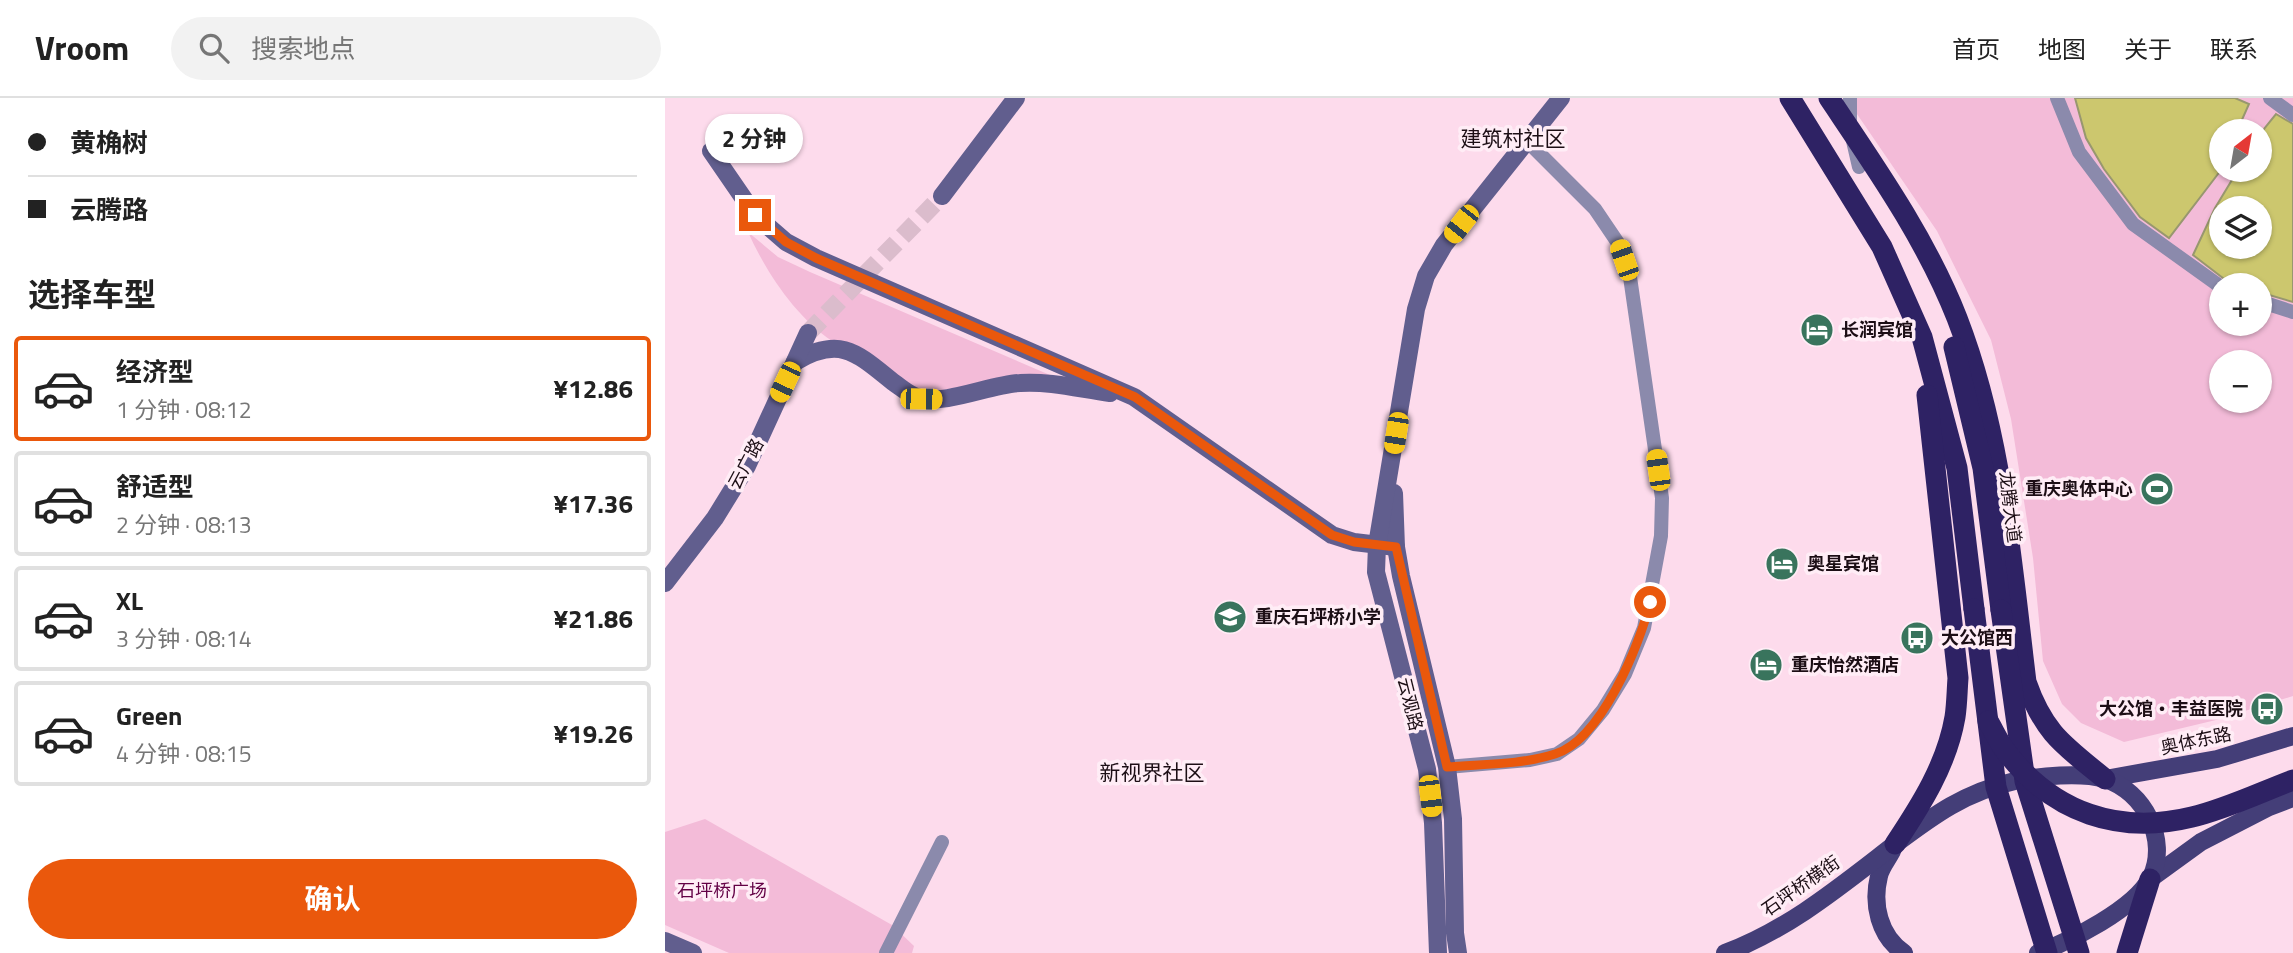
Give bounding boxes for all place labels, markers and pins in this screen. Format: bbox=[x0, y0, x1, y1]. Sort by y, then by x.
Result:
hotel icon: 长润宾馆 bbox=[1798, 311, 1836, 349]
place label: 长润宾馆 bbox=[1841, 316, 1913, 343]
sports icon: 重庆奥体中心 bbox=[2138, 470, 2176, 508]
place label: 重庆奥体中心 bbox=[2025, 475, 2133, 502]
hotel icon: 奥星宾馆 bbox=[1763, 545, 1801, 583]
place label: 奥星宾馆 bbox=[1807, 550, 1879, 577]
school or university icon: 重庆石坪桥小学 bbox=[1211, 598, 1249, 636]
place label: 重庆石坪桥小学 bbox=[1255, 603, 1381, 630]
bus stop icon: 大公馆西 bbox=[1898, 619, 1936, 657]
place label: 大公馆西 bbox=[1941, 624, 2013, 651]
hotel icon: 重庆怡然酒店 bbox=[1747, 646, 1785, 684]
place label: 重庆怡然酒店 bbox=[1791, 651, 1899, 678]
bus stop icon: 大公馆‧丰益医院 bbox=[2248, 690, 2286, 728]
place label: 大公馆‧丰益医院 bbox=[2099, 695, 2243, 722]

